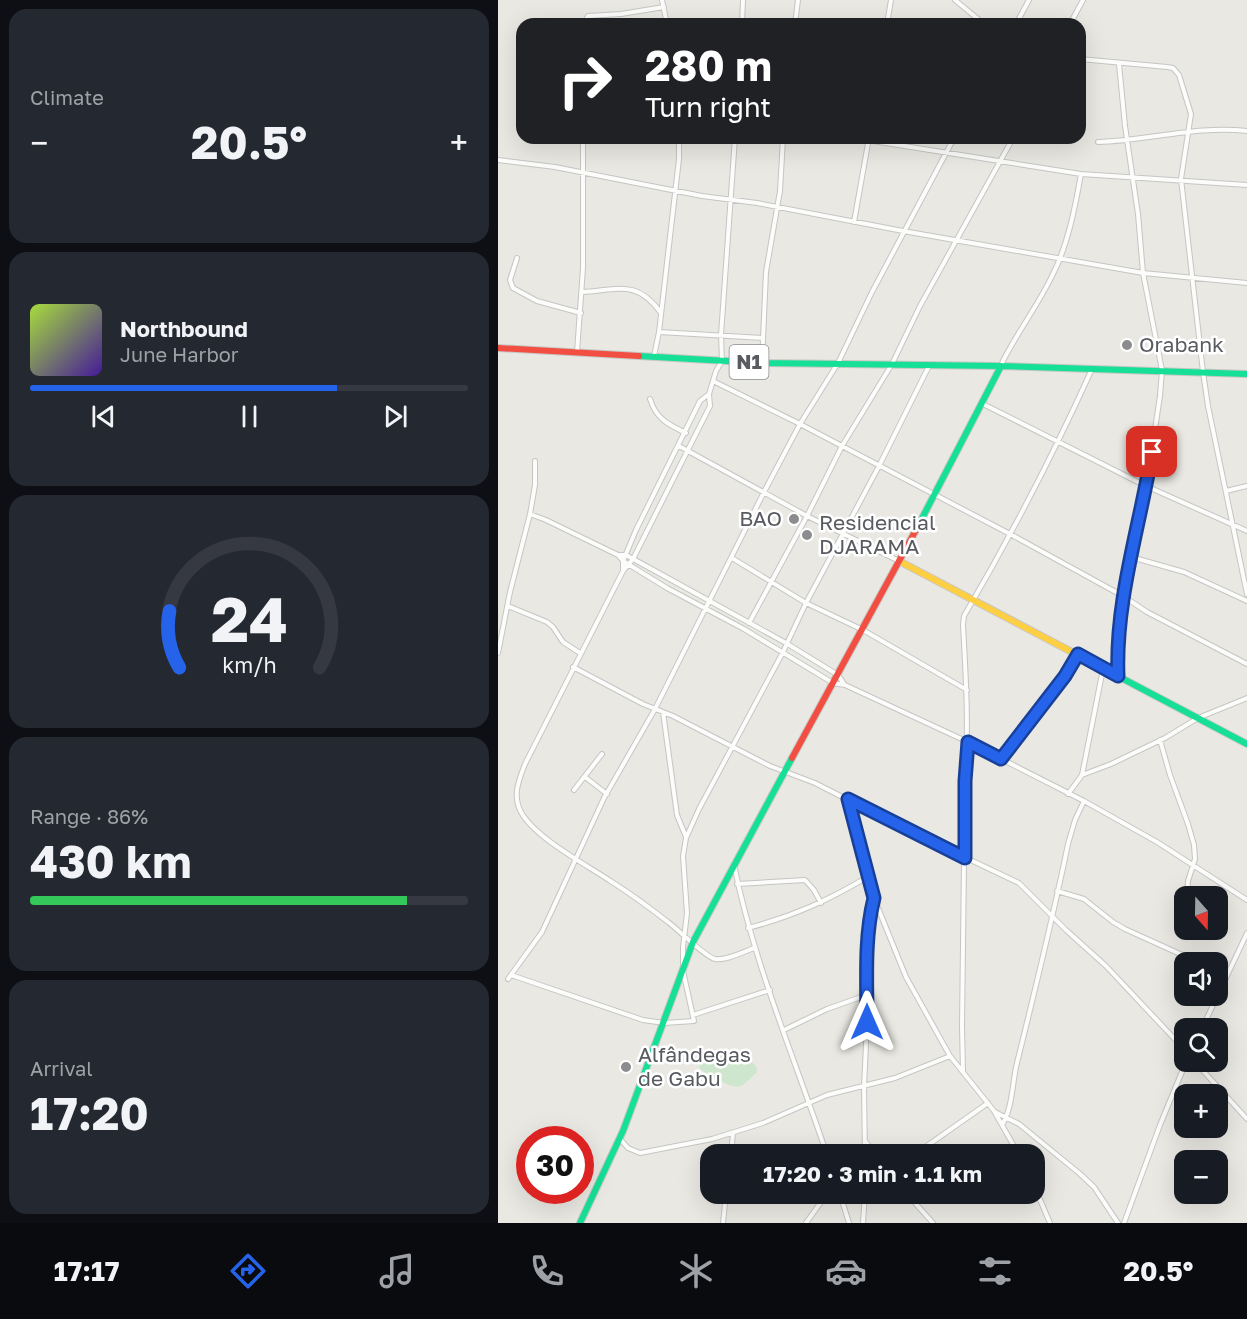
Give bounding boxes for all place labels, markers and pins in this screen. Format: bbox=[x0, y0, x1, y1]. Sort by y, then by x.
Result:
place label: Orabank bbox=[1139, 331, 1224, 357]
marker: Orabank bbox=[1120, 338, 1134, 352]
pin bbox=[1126, 426, 1177, 477]
place label: BAO bbox=[739, 505, 782, 531]
place label: Residencial DJARAMA bbox=[819, 509, 936, 559]
marker: BAO bbox=[787, 512, 801, 526]
marker: Residencial DJARAMA bbox=[800, 528, 814, 542]
place label: Alfândegas de Gabu bbox=[638, 1041, 751, 1091]
marker: Alfândegas de Gabu bbox=[619, 1060, 633, 1074]

